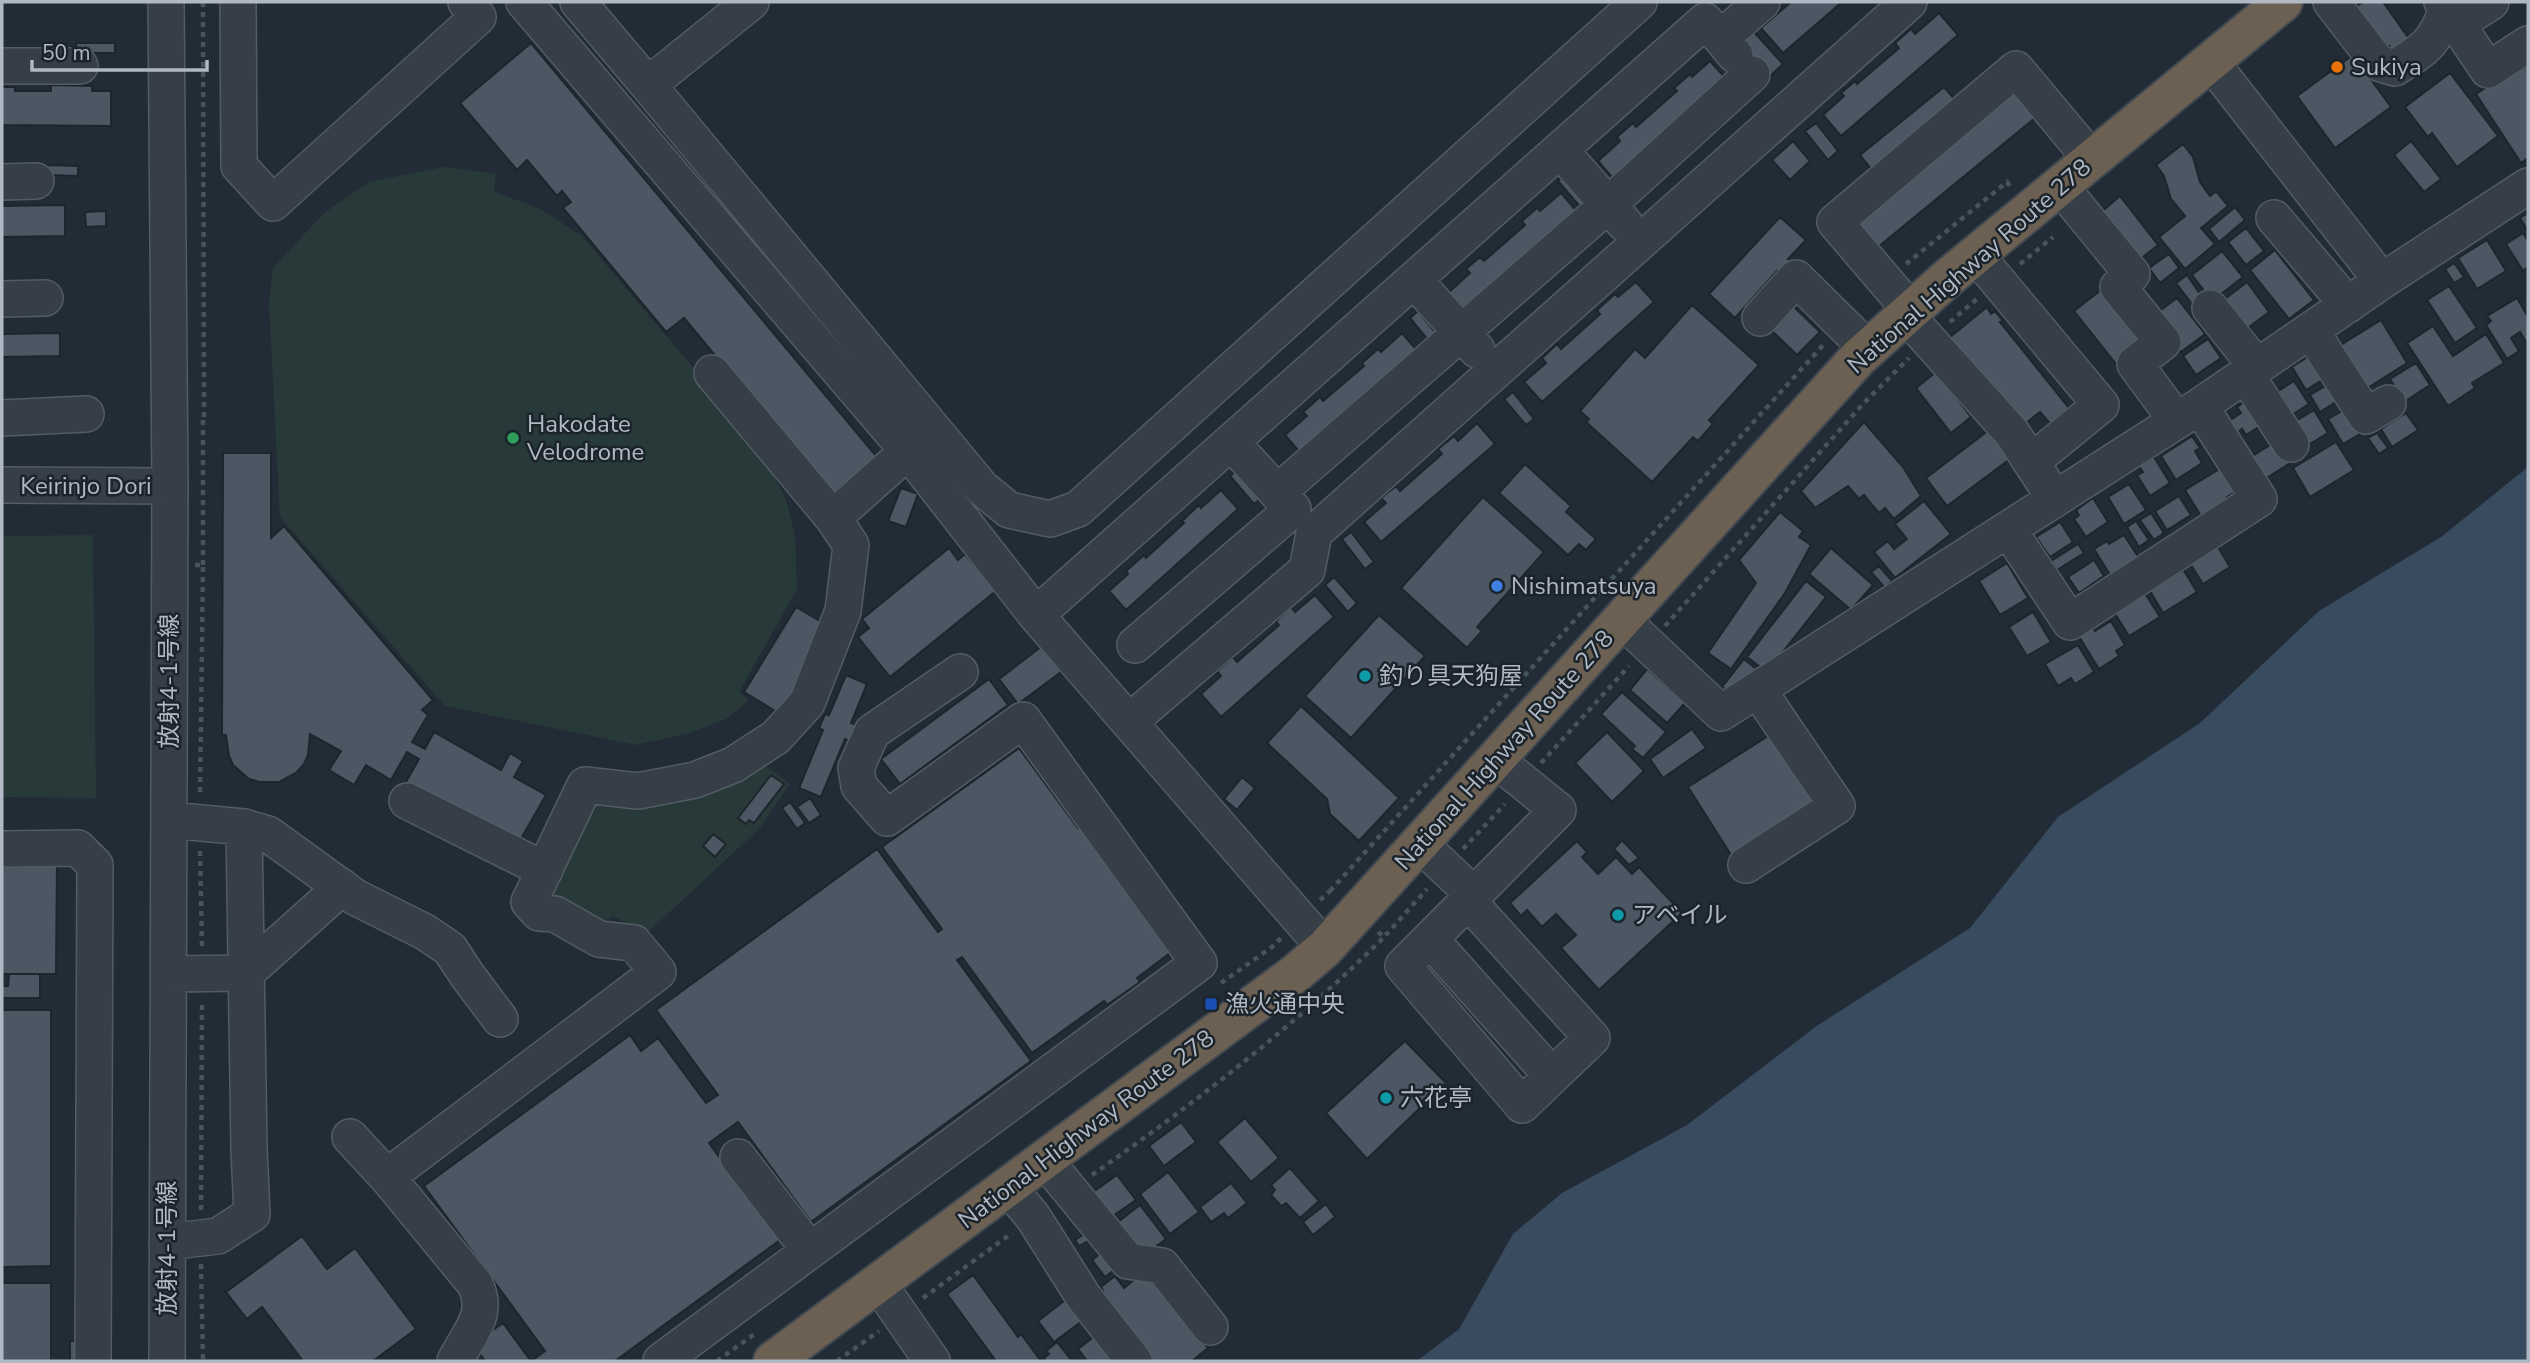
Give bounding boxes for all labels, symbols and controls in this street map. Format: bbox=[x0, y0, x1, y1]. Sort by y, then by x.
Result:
scale bar bbox=[32, 28, 206, 72]
text: 50 m bbox=[42, 39, 91, 67]
place label: Sukiya bbox=[2351, 51, 2422, 83]
marker: Sukiya bbox=[2329, 59, 2345, 75]
street label: National Highway Route 278 bbox=[1840, 151, 2098, 381]
place label: Hakodate Velodrome bbox=[526, 408, 644, 468]
marker: Hakodate Velodrome bbox=[505, 430, 521, 446]
street label: Keirinjo Dori bbox=[20, 470, 152, 502]
place label: Nishimatsuya bbox=[1511, 570, 1657, 602]
marker: Nishimatsuya bbox=[1489, 578, 1505, 594]
street label: 放射4-1号線 bbox=[153, 614, 185, 748]
street label: National Highway Route 278 bbox=[1387, 623, 1621, 877]
place label: 釣り具天狗屋 bbox=[1379, 660, 1523, 692]
marker: 釣り具天狗屋 bbox=[1357, 668, 1373, 684]
place label: アベイル bbox=[1632, 899, 1728, 931]
marker: アベイル bbox=[1610, 907, 1626, 923]
place label: 漁火通中央 bbox=[1225, 988, 1345, 1020]
marker: 漁火通中央 bbox=[1203, 996, 1219, 1012]
street label: National Highway Route 278 bbox=[951, 1022, 1221, 1236]
place label: 六花亭 bbox=[1400, 1082, 1472, 1114]
marker: 六花亭 bbox=[1378, 1090, 1394, 1106]
street label: 放射4-1号線 bbox=[151, 1181, 183, 1315]

